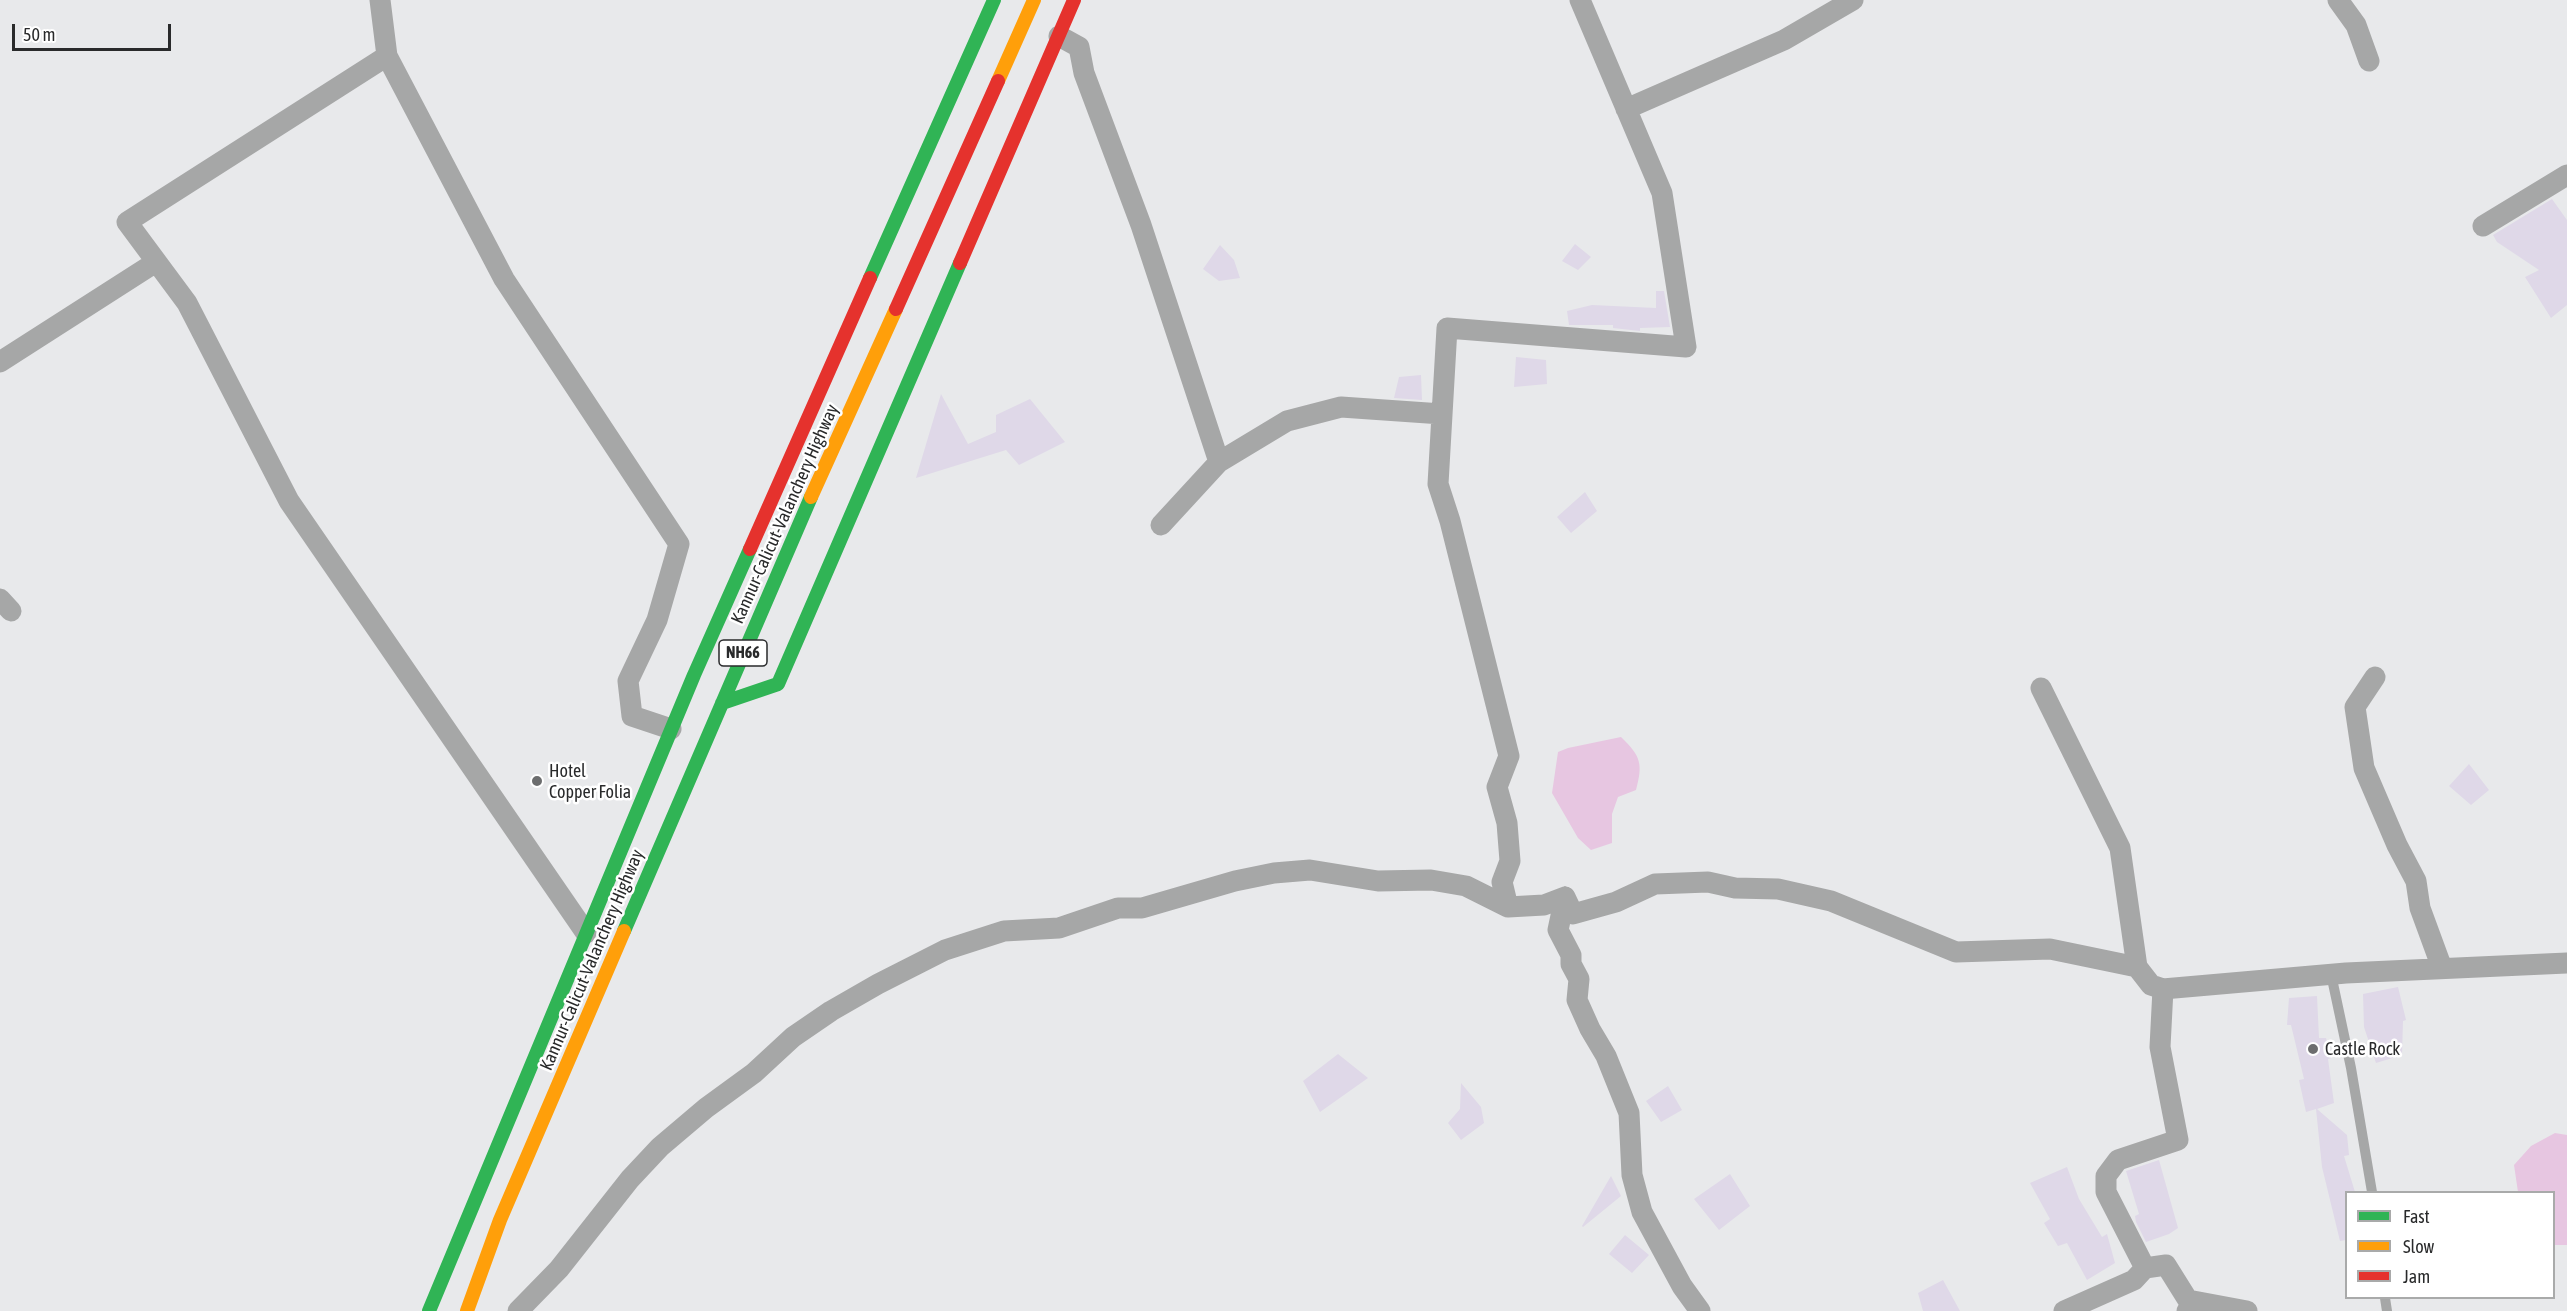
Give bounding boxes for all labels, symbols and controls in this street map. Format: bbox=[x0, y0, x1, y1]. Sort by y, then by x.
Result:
scale bar bbox=[15, 12, 174, 50]
text: 50 m bbox=[23, 24, 55, 45]
street label: Kannur-Calicut-Valanchery Highway bbox=[727, 401, 843, 627]
road number: NH66 bbox=[719, 640, 767, 666]
place label: Hotel Copper Folia bbox=[549, 760, 631, 802]
marker: Hotel Copper Folia bbox=[530, 774, 544, 788]
street label: Kannur-Calicut-Valanchery Highway bbox=[536, 846, 648, 1074]
place label: Castle Rock bbox=[2325, 1038, 2400, 1060]
marker: Castle Rock bbox=[2306, 1042, 2320, 1056]
legend bbox=[2345, 1191, 2555, 1299]
text: Fast bbox=[2403, 1206, 2430, 1227]
text: Slow bbox=[2403, 1236, 2434, 1257]
text: Jam bbox=[2403, 1266, 2430, 1287]

